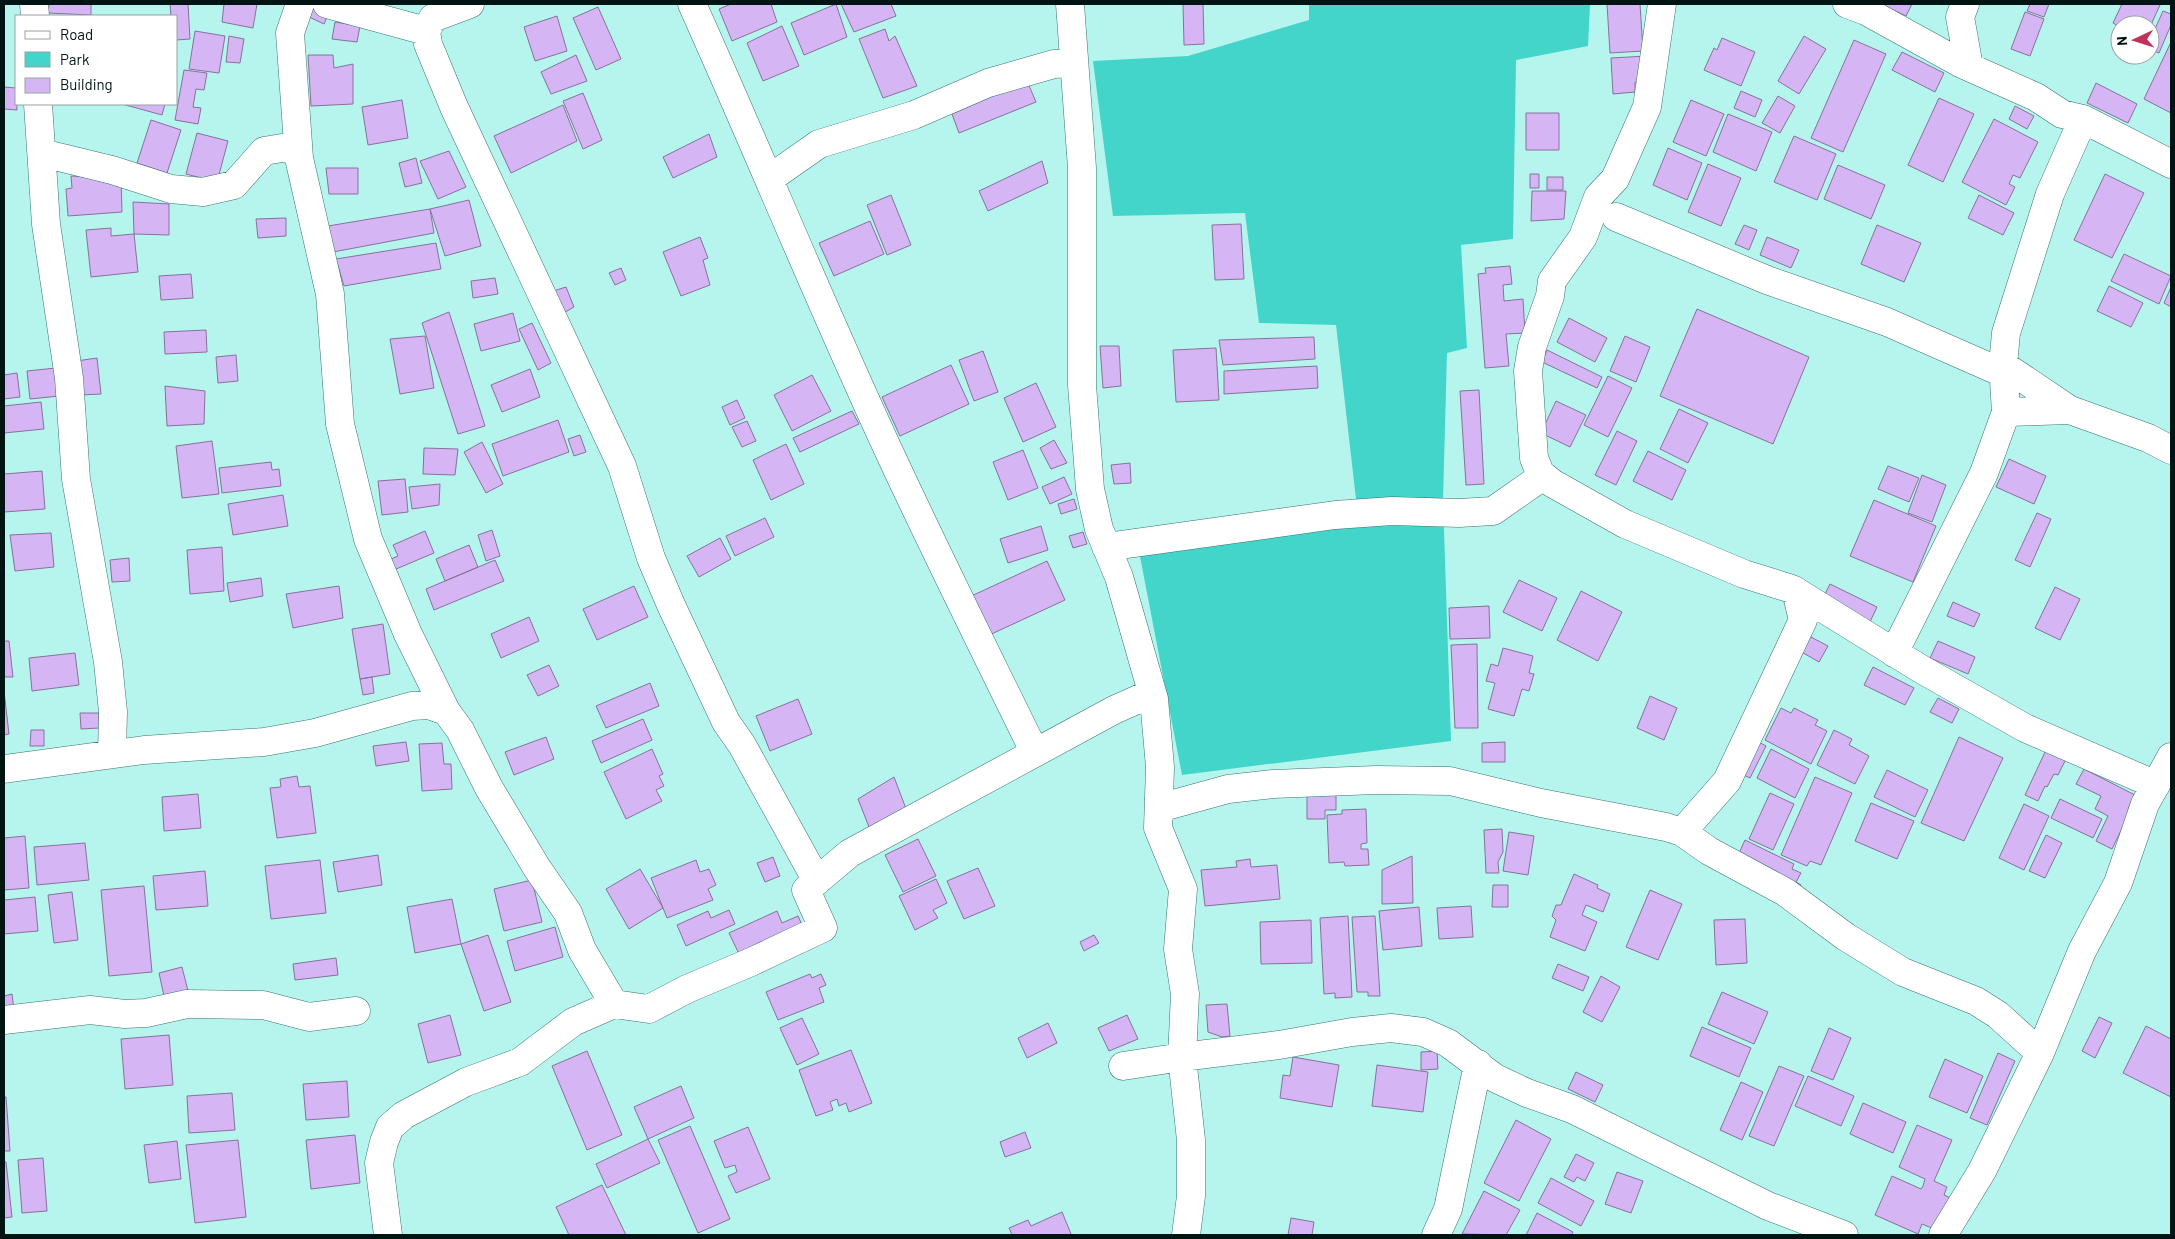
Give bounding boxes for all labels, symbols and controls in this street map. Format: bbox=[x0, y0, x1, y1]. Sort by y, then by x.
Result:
legend bbox=[15, 15, 178, 105]
north arrow bbox=[2110, 15, 2160, 65]
text: Road bbox=[60, 25, 93, 43]
text: N bbox=[2113, 36, 2130, 46]
text: Park bbox=[60, 50, 90, 68]
text: Building bbox=[60, 75, 113, 93]

